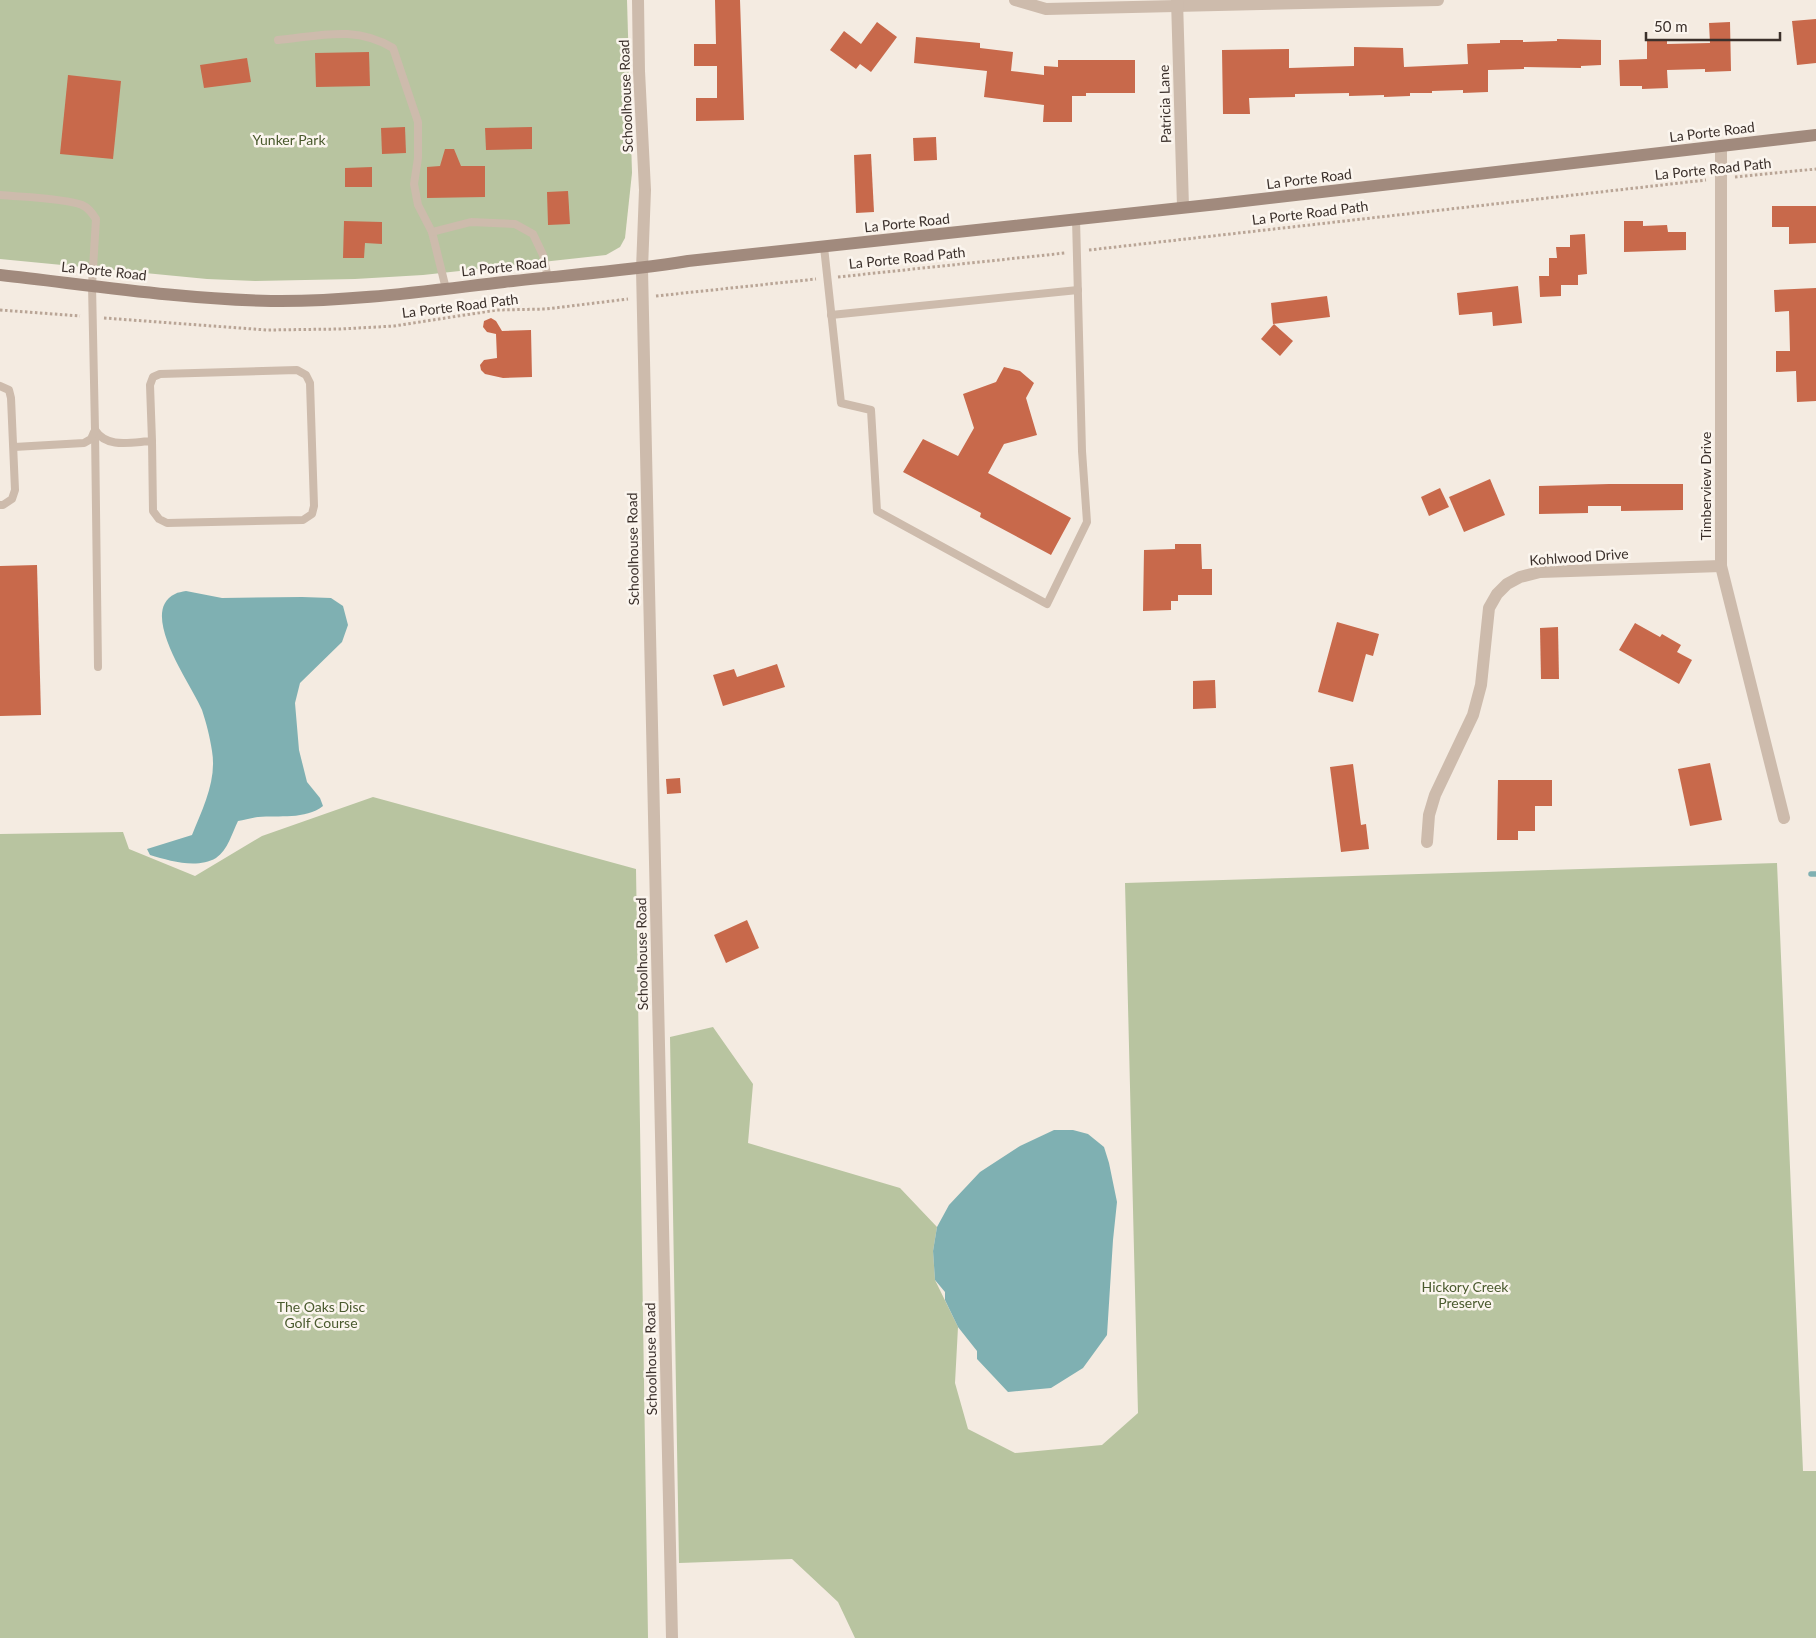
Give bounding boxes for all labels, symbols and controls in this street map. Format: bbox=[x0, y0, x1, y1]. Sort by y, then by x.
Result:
scale bar bbox=[1646, 10, 1780, 42]
text: 50 m bbox=[1654, 17, 1688, 35]
street label: Schoolhouse Road bbox=[615, 39, 636, 153]
street label: Patricia Lane bbox=[1155, 65, 1174, 144]
street label: La Porte Road bbox=[1668, 118, 1756, 145]
park label: Yunker Park bbox=[252, 131, 326, 148]
street label: La Porte Road Path bbox=[1654, 154, 1772, 183]
street label: La Porte Road bbox=[1265, 165, 1353, 192]
street label: La Porte Road Path bbox=[1251, 197, 1369, 228]
street label: La Porte Road bbox=[863, 210, 951, 235]
street label: La Porte Road Path bbox=[848, 243, 966, 272]
street label: La Porte Road bbox=[460, 254, 548, 279]
street label: La Porte Road bbox=[60, 258, 148, 283]
street label: La Porte Road Path bbox=[401, 290, 519, 321]
street label: Timberview Drive bbox=[1697, 431, 1714, 541]
street label: Schoolhouse Road bbox=[623, 492, 642, 606]
street label: Kohlwood Drive bbox=[1529, 545, 1629, 568]
street label: Schoolhouse Road bbox=[632, 897, 651, 1011]
park label: Hickory Creek Preserve bbox=[1422, 1278, 1509, 1311]
park label: The Oaks Disc Golf Course bbox=[277, 1298, 365, 1331]
street label: Schoolhouse Road bbox=[641, 1302, 660, 1416]

